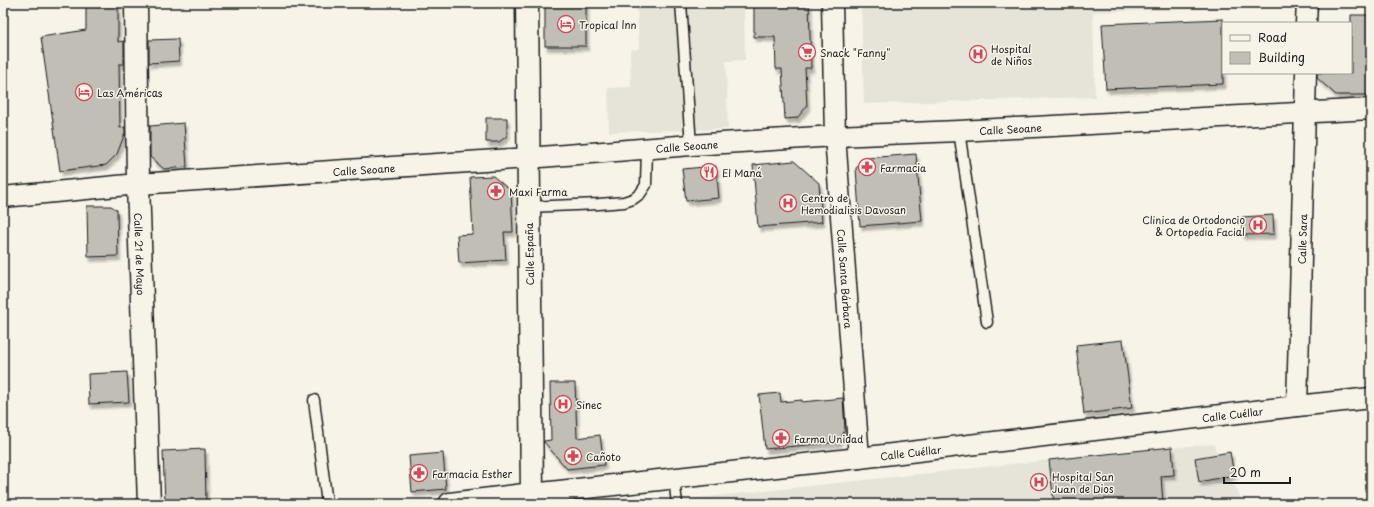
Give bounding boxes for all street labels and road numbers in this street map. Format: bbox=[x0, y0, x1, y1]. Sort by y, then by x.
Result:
street label: Calle Seoane bbox=[979, 119, 1043, 137]
street label: Calle Seoane bbox=[655, 136, 719, 155]
street label: Calle Seoane bbox=[332, 159, 396, 179]
street label: Calle 21 de Mayo bbox=[131, 212, 149, 296]
street label: Calle Sara bbox=[1293, 213, 1310, 264]
street label: Calle España bbox=[521, 222, 537, 285]
street label: Calle Santa Bárbara bbox=[834, 228, 857, 330]
street label: Calle Cuéllar bbox=[1201, 403, 1264, 425]
street label: Calle Cuéllar bbox=[879, 441, 943, 463]

